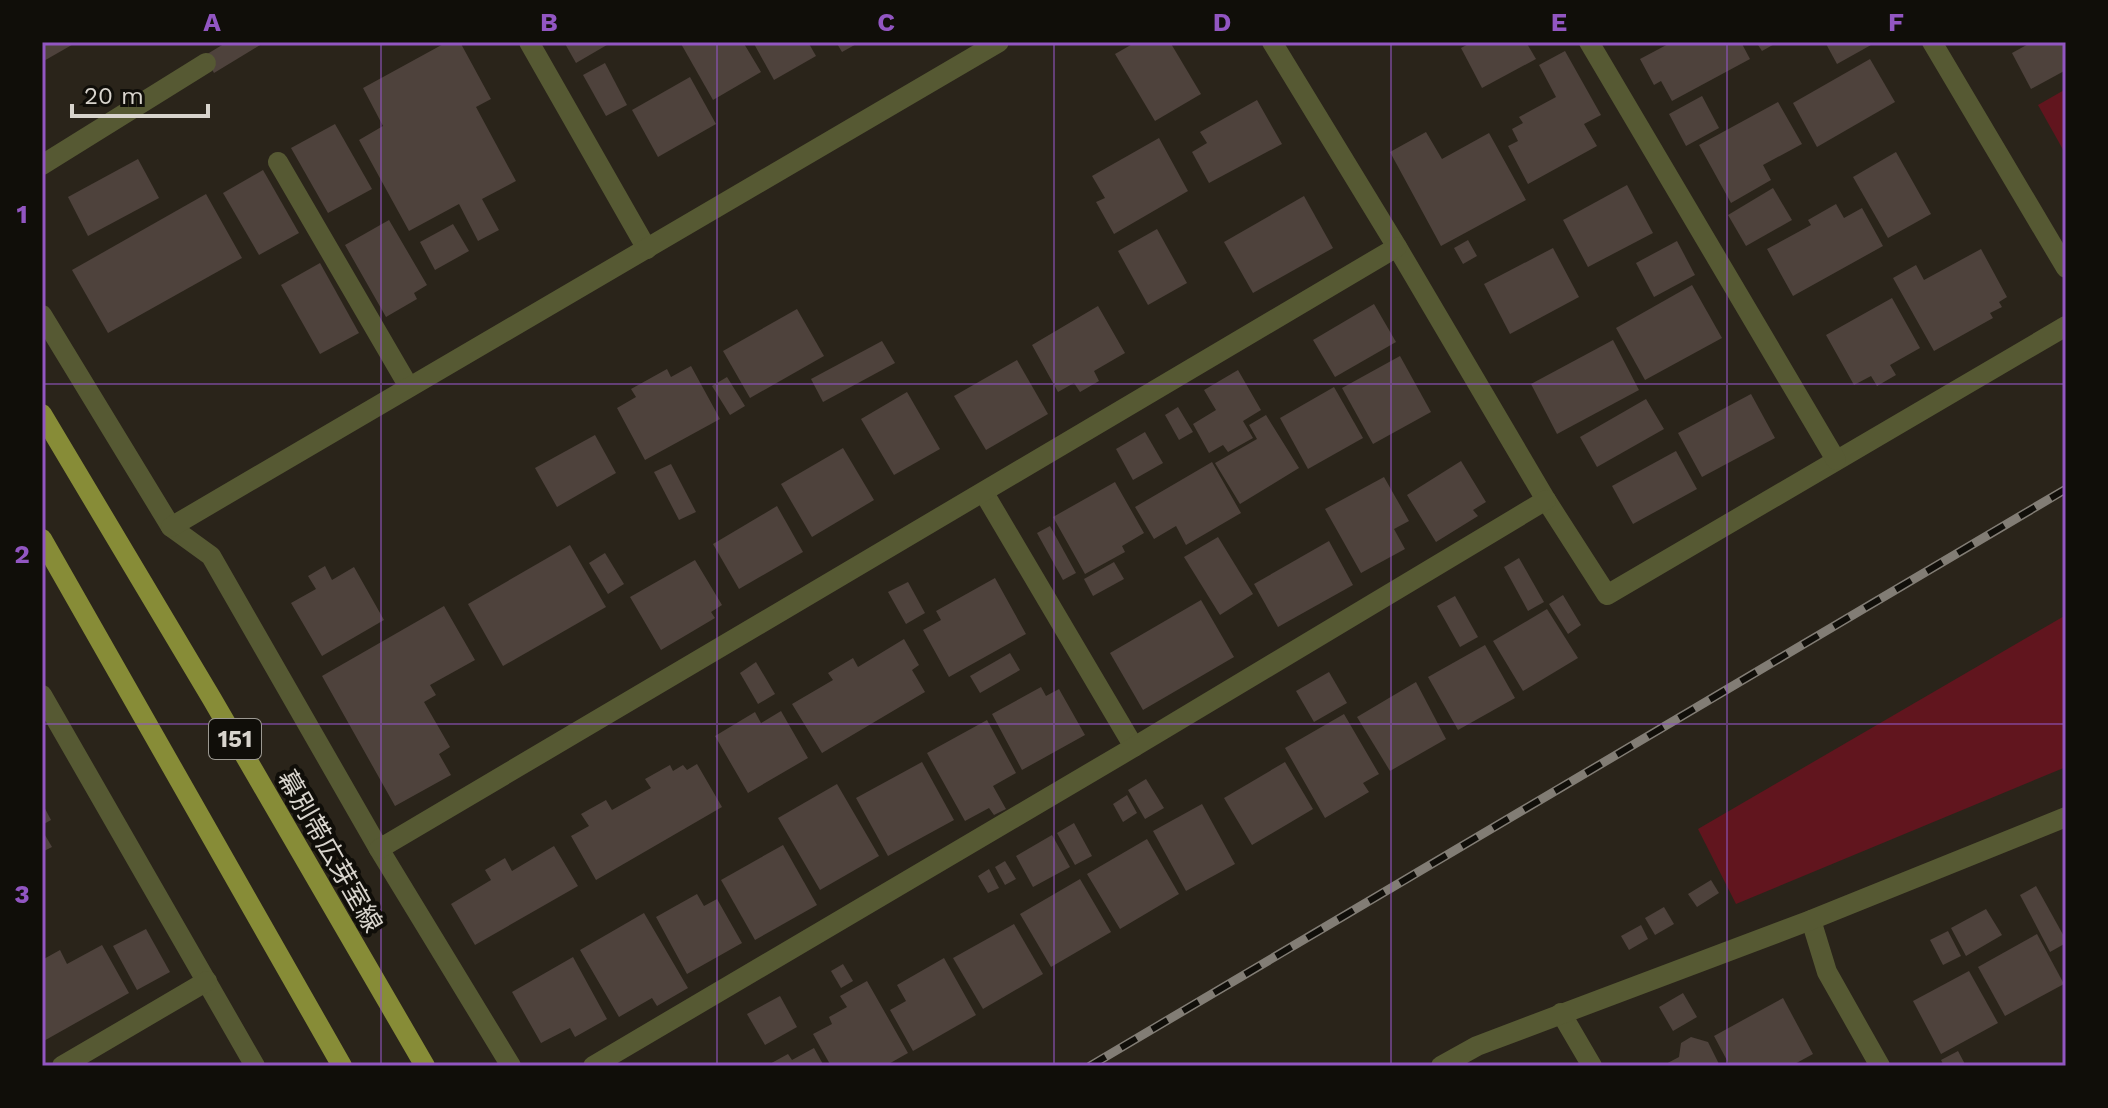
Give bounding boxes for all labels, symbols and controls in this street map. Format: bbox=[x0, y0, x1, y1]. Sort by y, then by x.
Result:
text: A bbox=[203, 7, 221, 37]
text: B bbox=[540, 7, 558, 37]
text: C bbox=[877, 7, 895, 37]
text: D bbox=[1213, 7, 1231, 37]
text: E bbox=[1551, 7, 1567, 37]
text: F bbox=[1888, 7, 1904, 37]
scale bar bbox=[72, 68, 208, 118]
text: 20 m bbox=[84, 82, 144, 110]
text: 1 bbox=[16, 199, 28, 229]
text: 2 bbox=[14, 539, 30, 569]
road number: 151 bbox=[209, 719, 261, 759]
street label: 幕別帯広芽室線 bbox=[272, 765, 388, 937]
text: 3 bbox=[14, 879, 30, 909]

